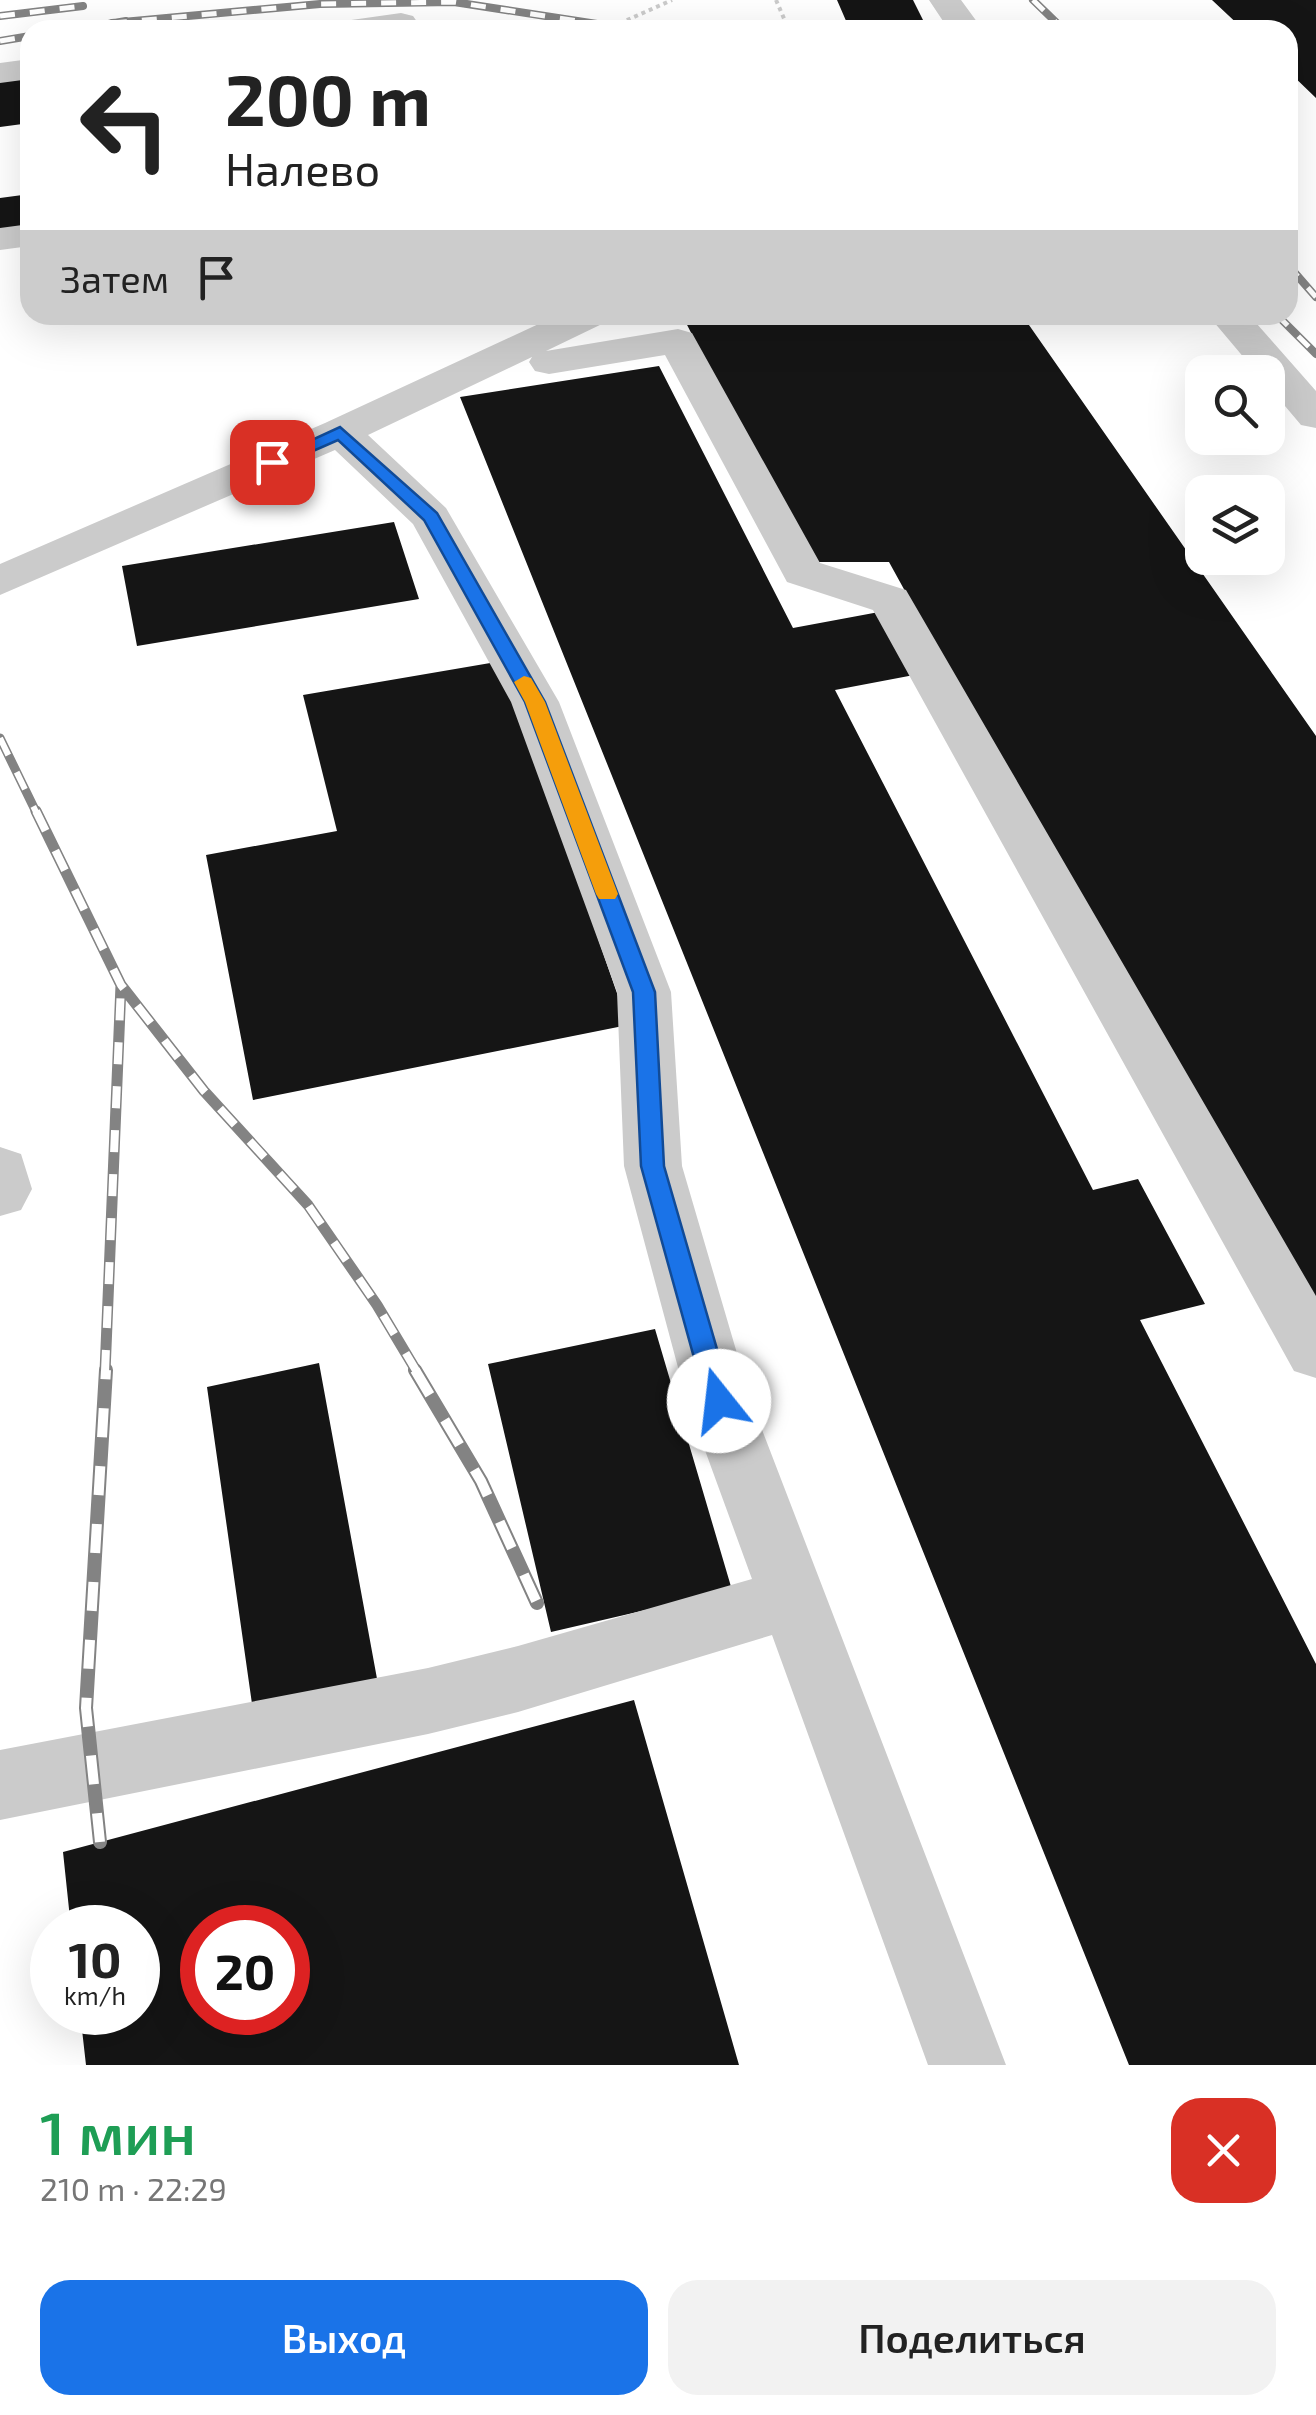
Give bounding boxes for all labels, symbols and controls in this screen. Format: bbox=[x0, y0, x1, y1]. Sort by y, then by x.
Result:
text: 200 m bbox=[225, 56, 431, 140]
icon: left bbox=[60, 60, 190, 190]
text: Налево bbox=[225, 141, 380, 195]
icon: arrive bbox=[189, 250, 244, 305]
text: Затем bbox=[60, 255, 169, 301]
map controls bbox=[1185, 355, 1285, 575]
button: search bbox=[1185, 355, 1285, 455]
pin bbox=[230, 420, 315, 505]
icon: arrive bbox=[245, 435, 300, 490]
button: layers bbox=[1185, 475, 1285, 575]
position arrow bbox=[667, 1349, 771, 1453]
speed limit sign: 20 bbox=[180, 1905, 310, 2035]
text: 10 bbox=[68, 1928, 122, 1988]
text: km/h bbox=[64, 1980, 126, 2010]
text: 1 мин bbox=[40, 2095, 196, 2167]
button: close bbox=[1171, 2098, 1276, 2203]
text: 210 m · 22:29 bbox=[40, 2169, 227, 2207]
button: Выход bbox=[40, 2280, 648, 2395]
button: Поделиться bbox=[668, 2280, 1276, 2395]

